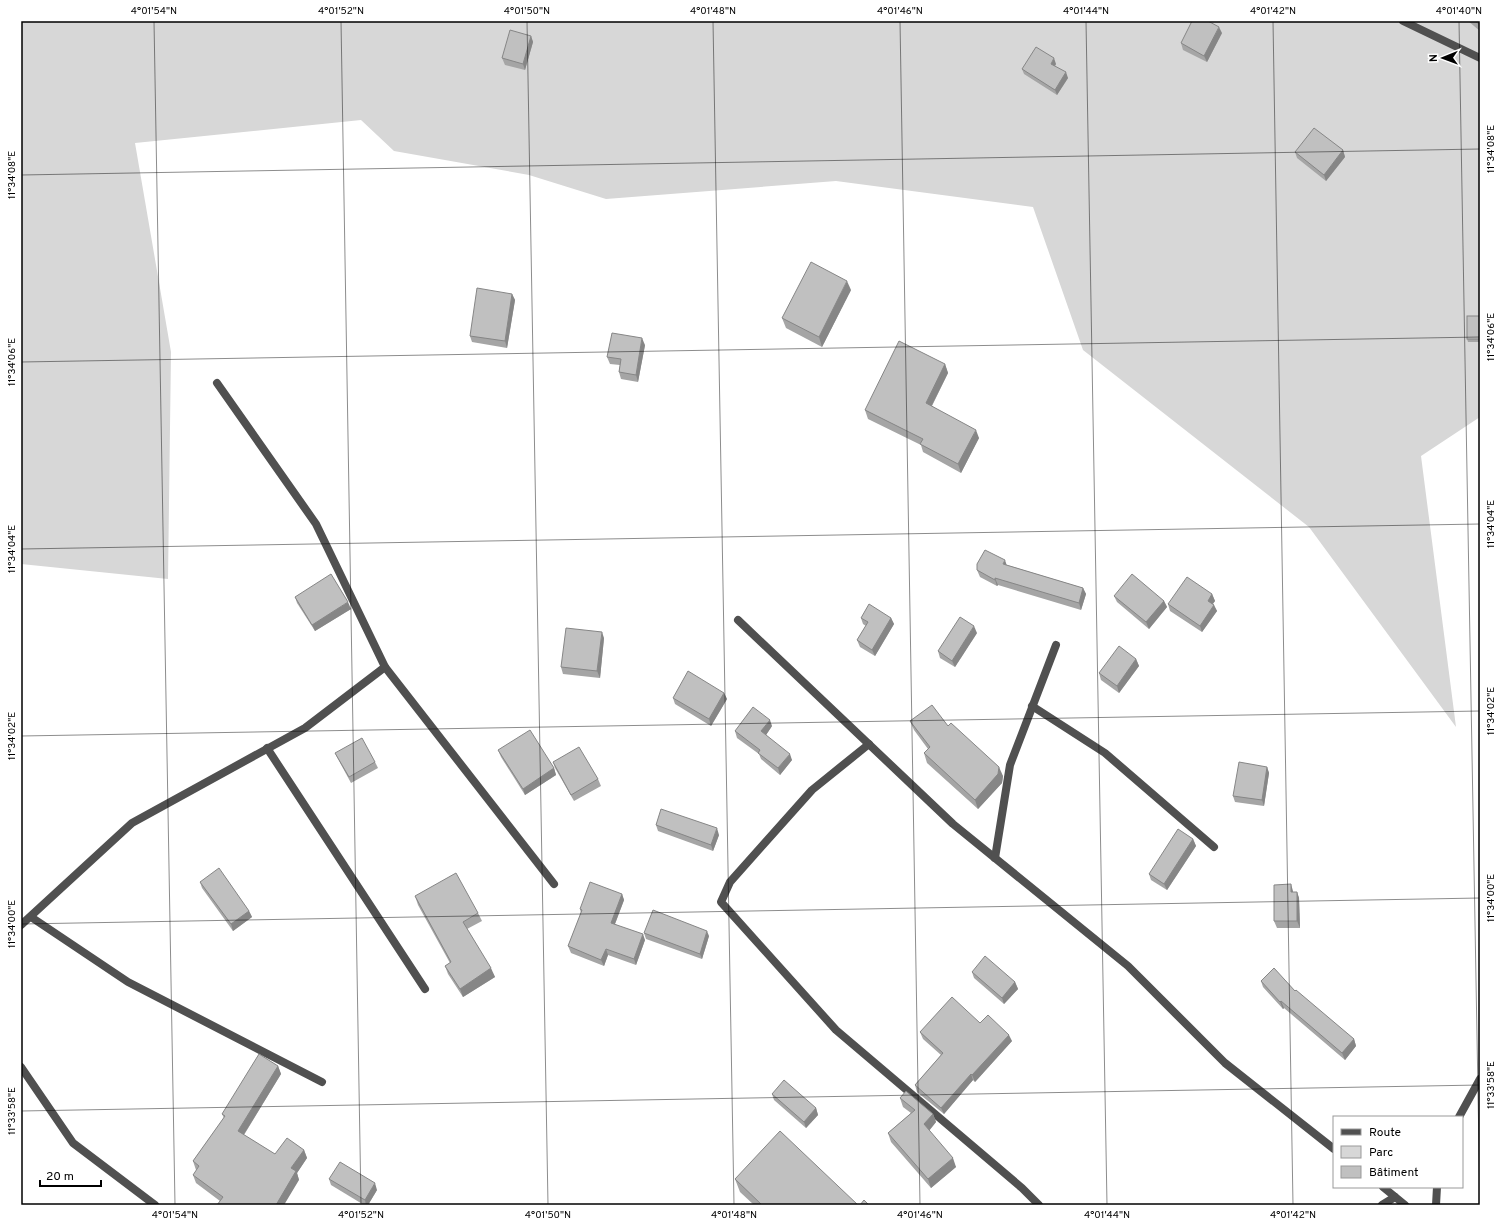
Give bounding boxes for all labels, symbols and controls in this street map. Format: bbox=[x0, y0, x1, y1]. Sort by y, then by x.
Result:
text: 4°01'54"N bbox=[131, 5, 177, 18]
text: 4°01'52"N bbox=[318, 5, 364, 18]
text: 4°01'50"N bbox=[504, 5, 550, 18]
text: 4°01'48"N bbox=[690, 5, 736, 18]
text: 4°01'46"N bbox=[877, 5, 923, 18]
text: 4°01'44"N bbox=[1063, 5, 1109, 18]
text: 4°01'42"N bbox=[1250, 5, 1296, 18]
text: 4°01'40"N bbox=[1436, 5, 1482, 18]
north arrow bbox=[1423, 38, 1463, 78]
text: N bbox=[1427, 54, 1441, 62]
text: 11°34'08"E bbox=[1485, 125, 1498, 173]
text: 11°34'08"E bbox=[6, 151, 19, 199]
text: 11°34'06"E bbox=[1485, 313, 1498, 361]
text: 11°34'06"E bbox=[6, 338, 19, 386]
text: 11°34'04"E bbox=[1485, 500, 1498, 548]
text: 11°34'04"E bbox=[6, 525, 19, 573]
text: 11°34'02"E bbox=[1485, 687, 1498, 735]
text: 11°34'02"E bbox=[6, 712, 19, 760]
text: 11°34'00"E bbox=[1485, 874, 1498, 922]
text: 11°34'00"E bbox=[6, 900, 19, 948]
text: 11°33'58"E bbox=[1485, 1061, 1498, 1109]
text: 11°33'58"E bbox=[6, 1087, 19, 1135]
legend bbox=[1333, 1116, 1463, 1188]
text: Route bbox=[1369, 1125, 1401, 1141]
text: Parc bbox=[1369, 1145, 1393, 1161]
scale bar bbox=[40, 1162, 101, 1188]
text: Bâtiment bbox=[1369, 1165, 1419, 1181]
text: 20 m bbox=[46, 1169, 74, 1185]
text: 4°01'54"N bbox=[152, 1209, 198, 1222]
text: 4°01'52"N bbox=[338, 1209, 384, 1222]
text: 4°01'50"N bbox=[525, 1209, 571, 1222]
text: 4°01'48"N bbox=[711, 1209, 757, 1222]
text: 4°01'46"N bbox=[897, 1209, 943, 1222]
text: 4°01'44"N bbox=[1084, 1209, 1130, 1222]
text: 4°01'42"N bbox=[1270, 1209, 1316, 1222]

